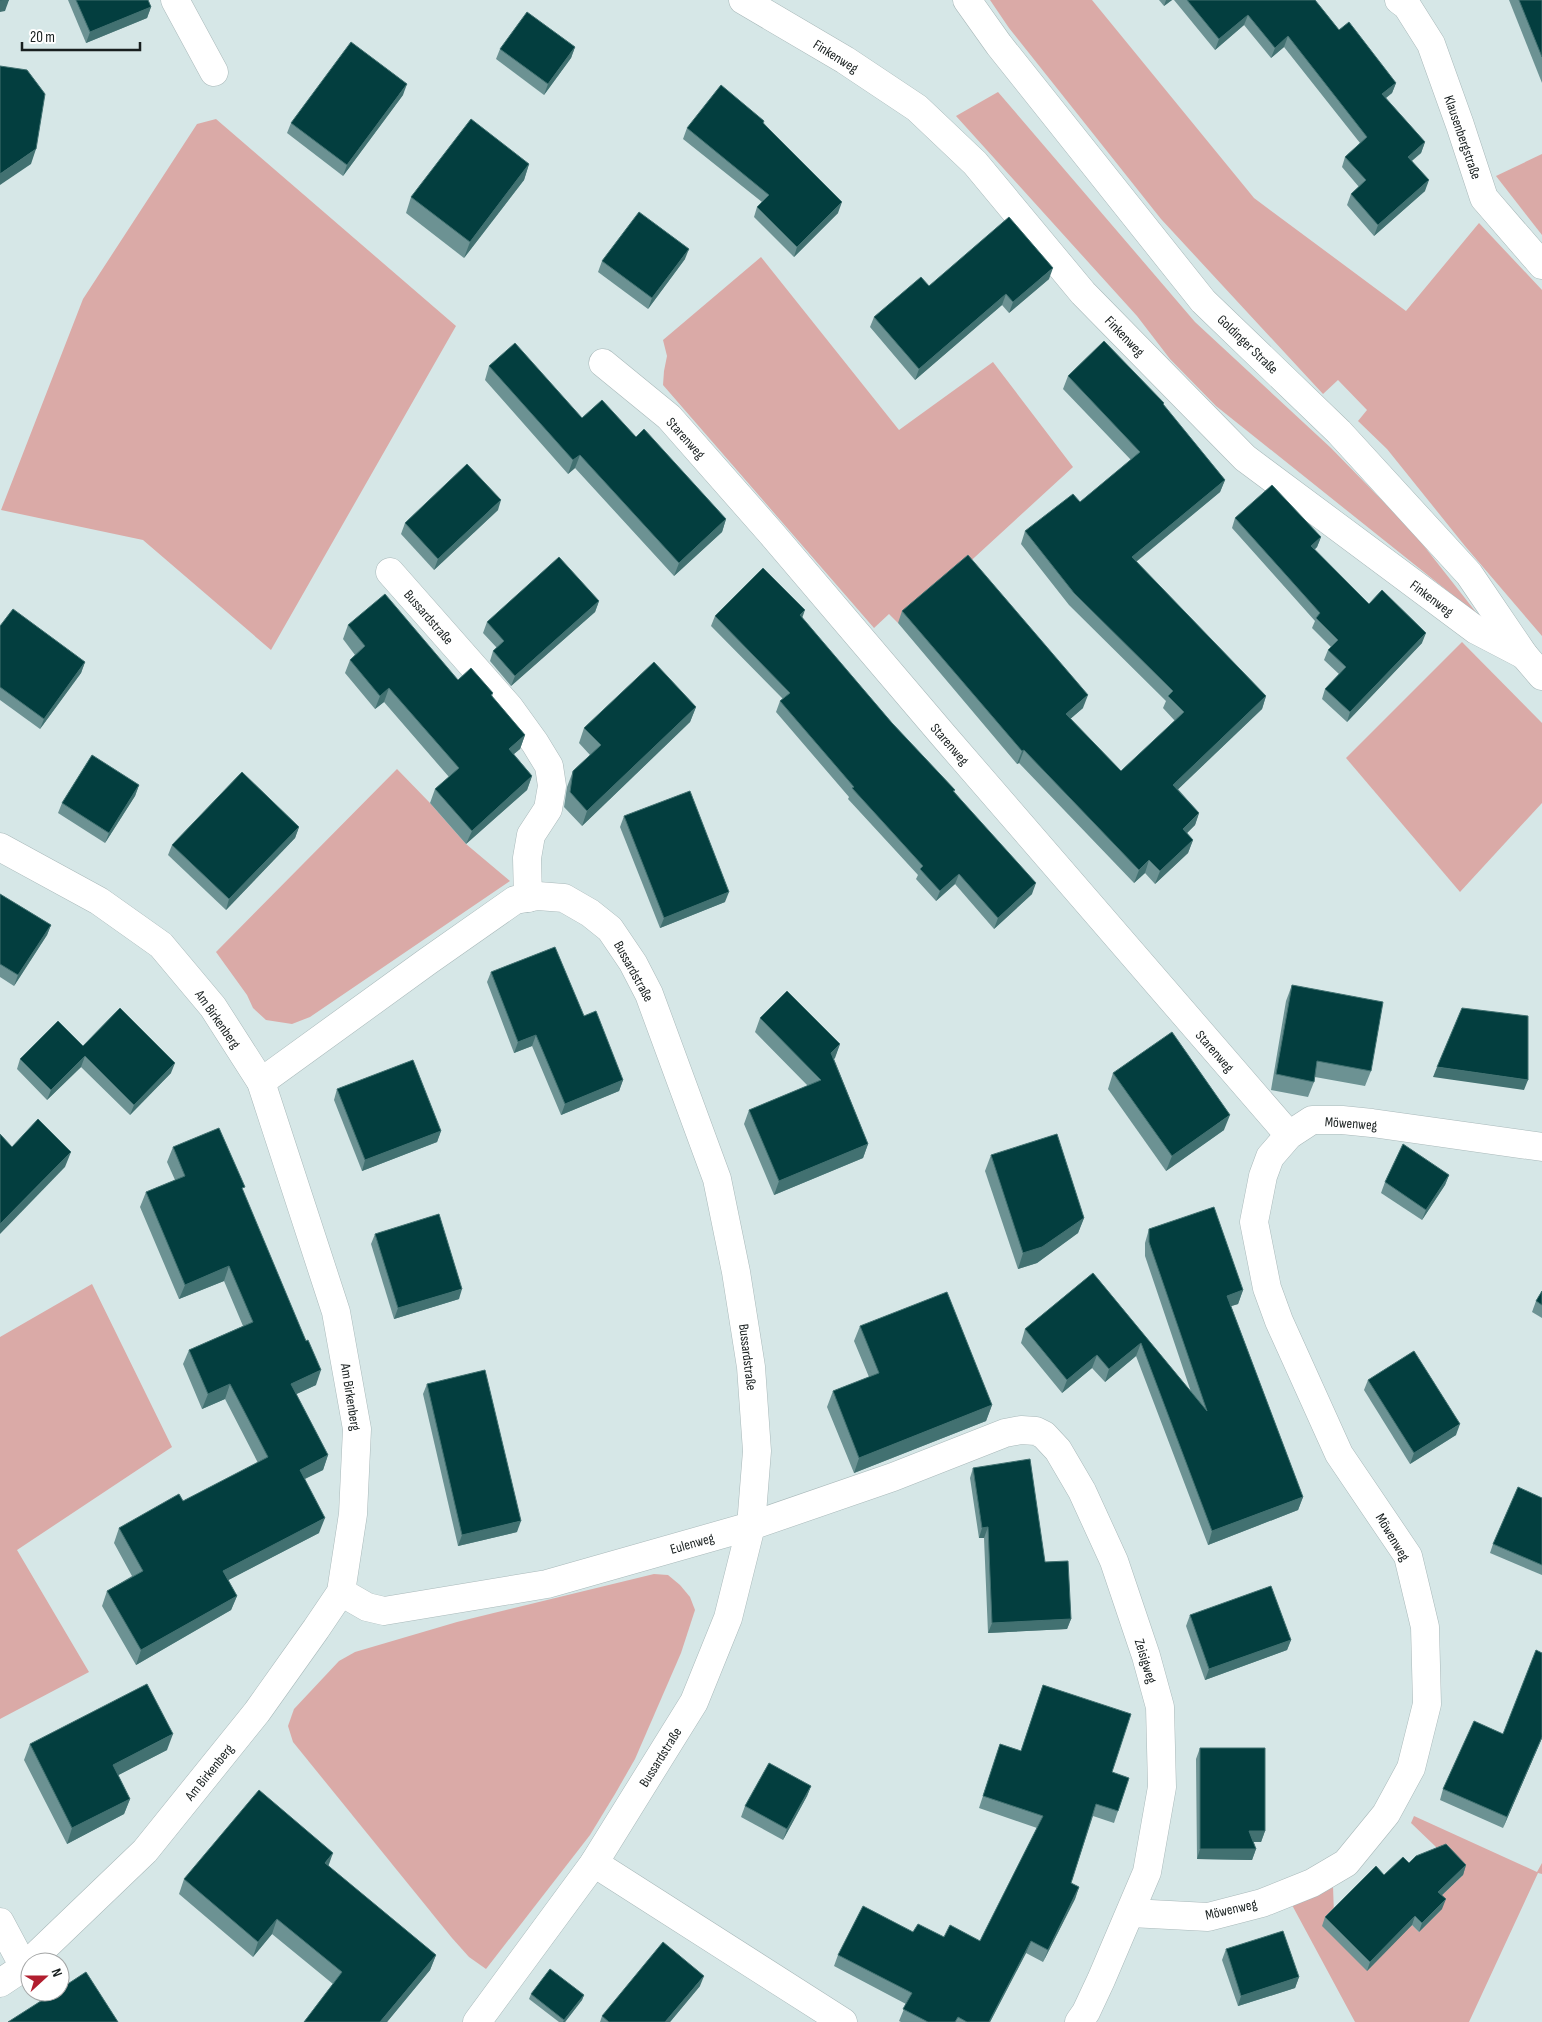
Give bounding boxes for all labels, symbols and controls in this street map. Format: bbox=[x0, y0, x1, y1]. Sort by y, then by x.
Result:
scale bar bbox=[22, 20, 140, 52]
text: 20 m bbox=[30, 28, 55, 47]
street label: Finkenweg bbox=[810, 36, 862, 77]
street label: Klausenbergstraße bbox=[1440, 93, 1485, 181]
street label: Goldinger Straße bbox=[1214, 311, 1282, 378]
street label: Finkenweg bbox=[1101, 313, 1148, 360]
street label: Starenweg bbox=[663, 414, 709, 463]
street label: Finkenweg bbox=[1407, 577, 1457, 620]
street label: Bussardstraße bbox=[400, 586, 457, 648]
street label: Starenweg bbox=[927, 720, 973, 769]
street label: Bussardstraße bbox=[610, 938, 657, 1005]
street label: Am Birkenberg bbox=[191, 986, 244, 1052]
street label: Starenweg bbox=[1192, 1027, 1238, 1076]
street label: Möwenweg bbox=[1324, 1113, 1378, 1134]
street label: Bussardstraße bbox=[735, 1323, 760, 1391]
street label: Am Birkenberg bbox=[337, 1361, 364, 1432]
street label: Möwenweg bbox=[1372, 1510, 1414, 1564]
street label: Eulenweg bbox=[668, 1529, 716, 1558]
street label: Zeisigweg bbox=[1131, 1637, 1160, 1686]
street label: Bussardstraße bbox=[635, 1724, 685, 1790]
street label: Am Birkenberg bbox=[181, 1740, 238, 1805]
street label: Möwenweg bbox=[1204, 1895, 1259, 1924]
north arrow bbox=[20, 1952, 70, 2002]
text: N bbox=[47, 1966, 66, 1979]

